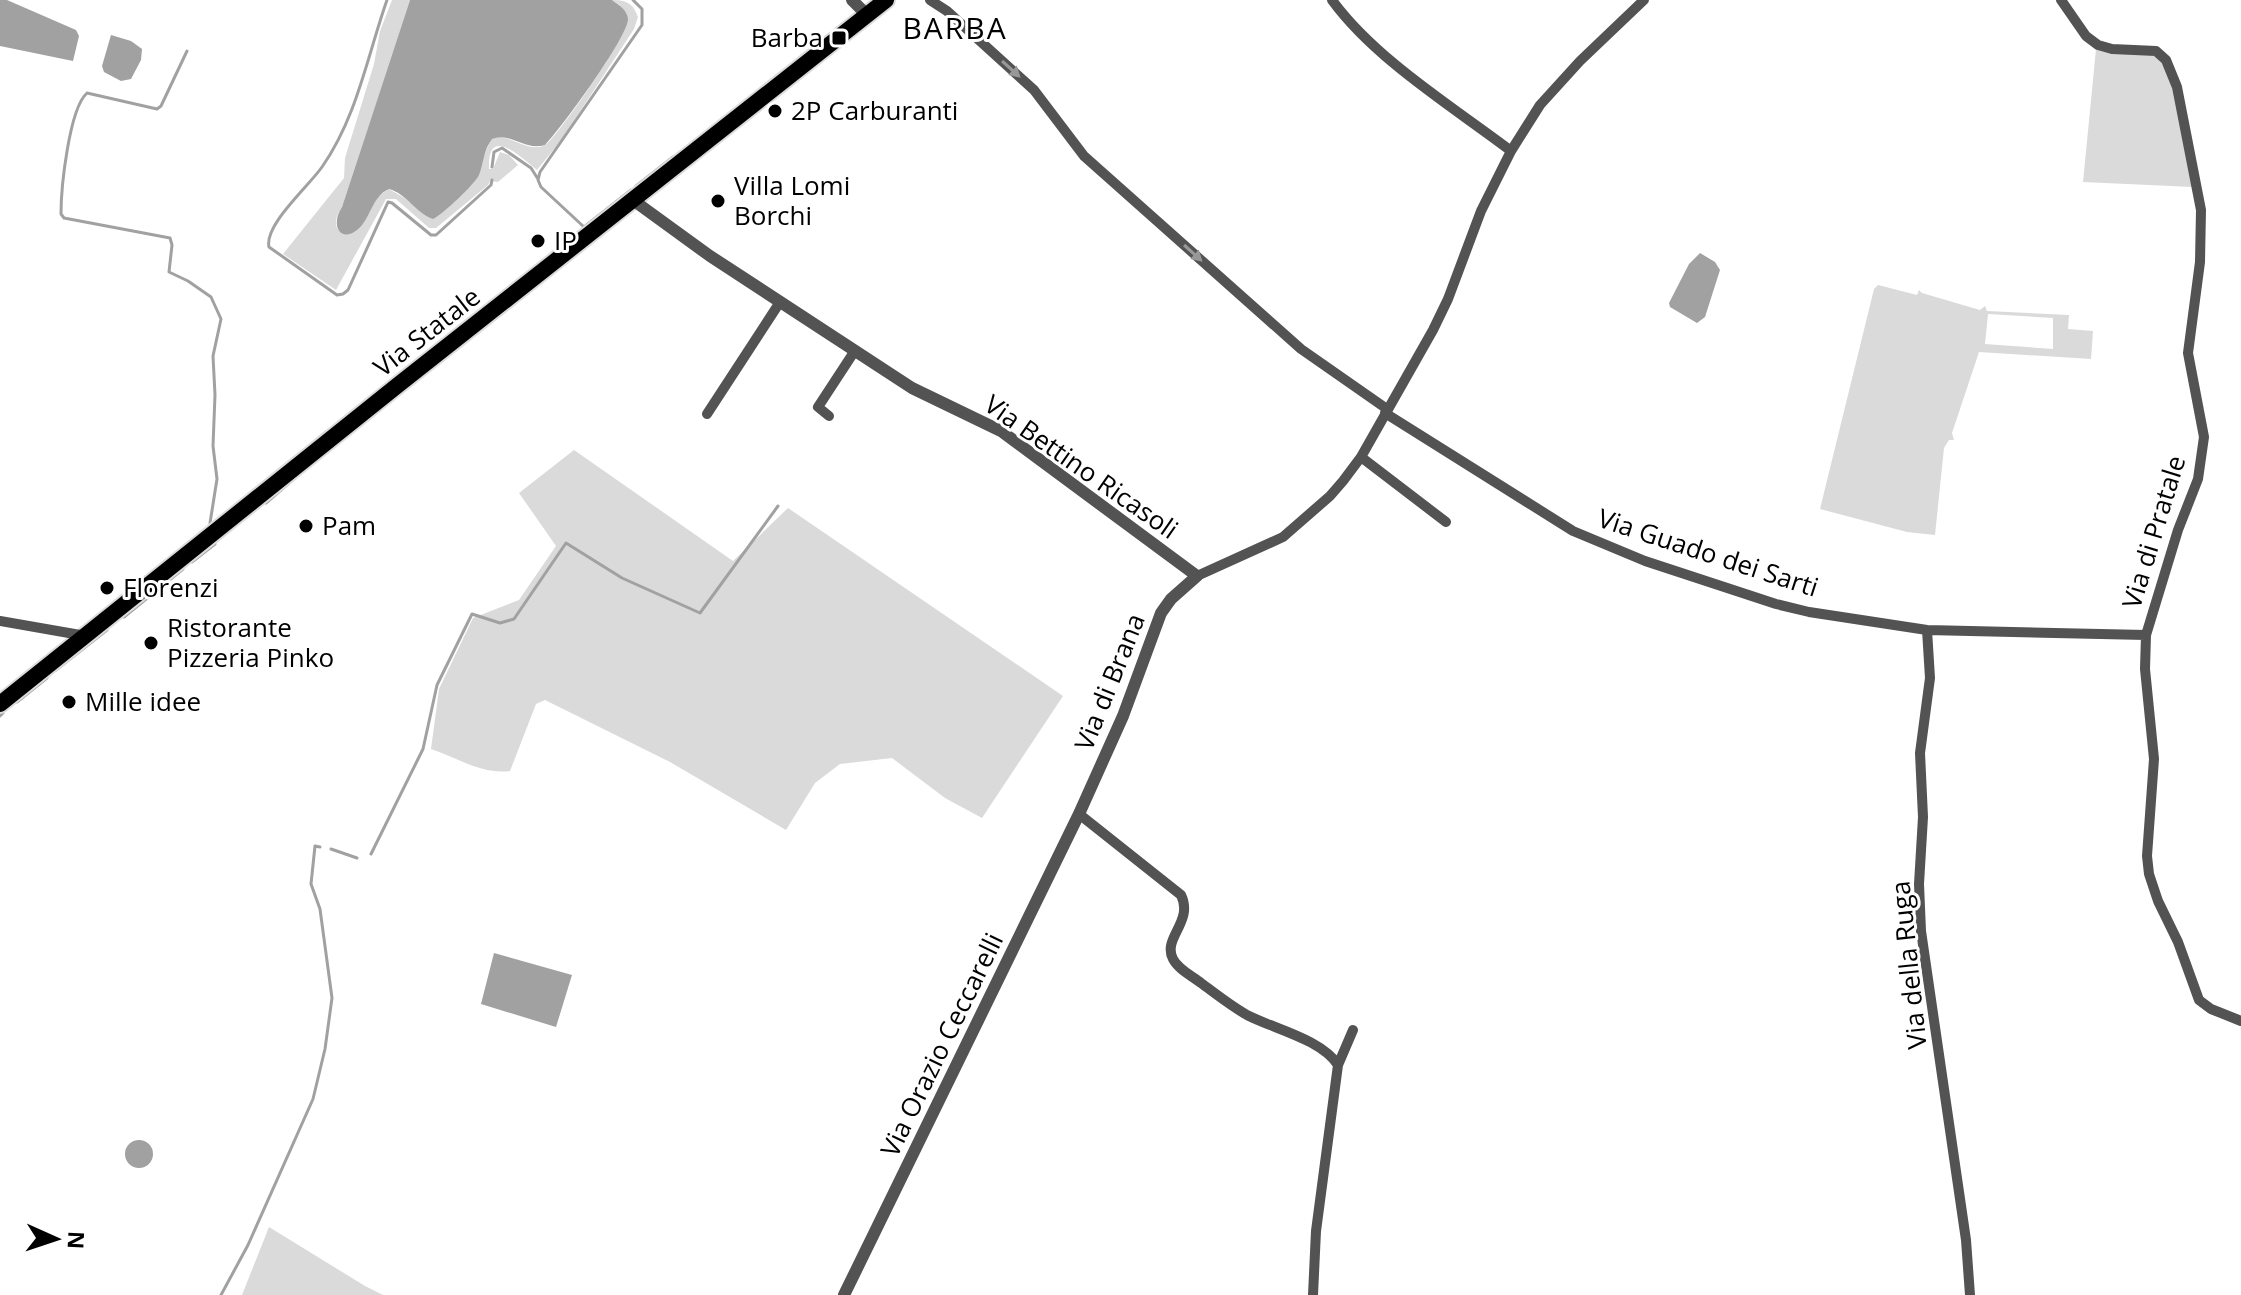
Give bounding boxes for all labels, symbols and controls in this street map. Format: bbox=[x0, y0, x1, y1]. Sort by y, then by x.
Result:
district label: BARBA bbox=[902, 7, 1008, 48]
place label: Barba bbox=[751, 19, 823, 55]
marker: Barba bbox=[830, 29, 848, 47]
one-way arrow bbox=[1001, 59, 1020, 77]
place label: 2P Carburanti bbox=[791, 92, 958, 128]
marker: 2P Carburanti bbox=[766, 102, 784, 120]
place label: Villa Lomi Borchi bbox=[734, 167, 850, 233]
marker: Villa Lomi Borchi bbox=[709, 192, 727, 210]
place label: IP bbox=[554, 222, 577, 258]
marker: IP bbox=[529, 232, 547, 250]
one-way arrow bbox=[1183, 243, 1202, 261]
street label: Via Statale bbox=[366, 278, 487, 384]
street label: Via Bettino Ricasoli bbox=[978, 386, 1186, 547]
street label: Via di Pratale bbox=[2113, 451, 2193, 613]
street label: Via Guado dei Sarti bbox=[1593, 499, 1823, 605]
place label: Pam bbox=[322, 507, 376, 543]
marker: Pam bbox=[297, 517, 315, 535]
place label: Florenzi bbox=[123, 569, 219, 605]
marker: Florenzi bbox=[98, 579, 116, 597]
street label: Via di Brana bbox=[1065, 608, 1153, 755]
place label: Ristorante Pizzeria Pinko bbox=[167, 609, 334, 675]
marker: Ristorante Pizzeria Pinko bbox=[142, 634, 160, 652]
place label: Mille idee bbox=[85, 683, 201, 719]
marker: Mille idee bbox=[60, 693, 78, 711]
street label: Via della Ruga bbox=[1881, 879, 1935, 1051]
street label: Via Orazio Ceccarelli bbox=[871, 927, 1011, 1163]
north arrow bbox=[16, 1199, 96, 1279]
text: N bbox=[62, 1230, 92, 1250]

